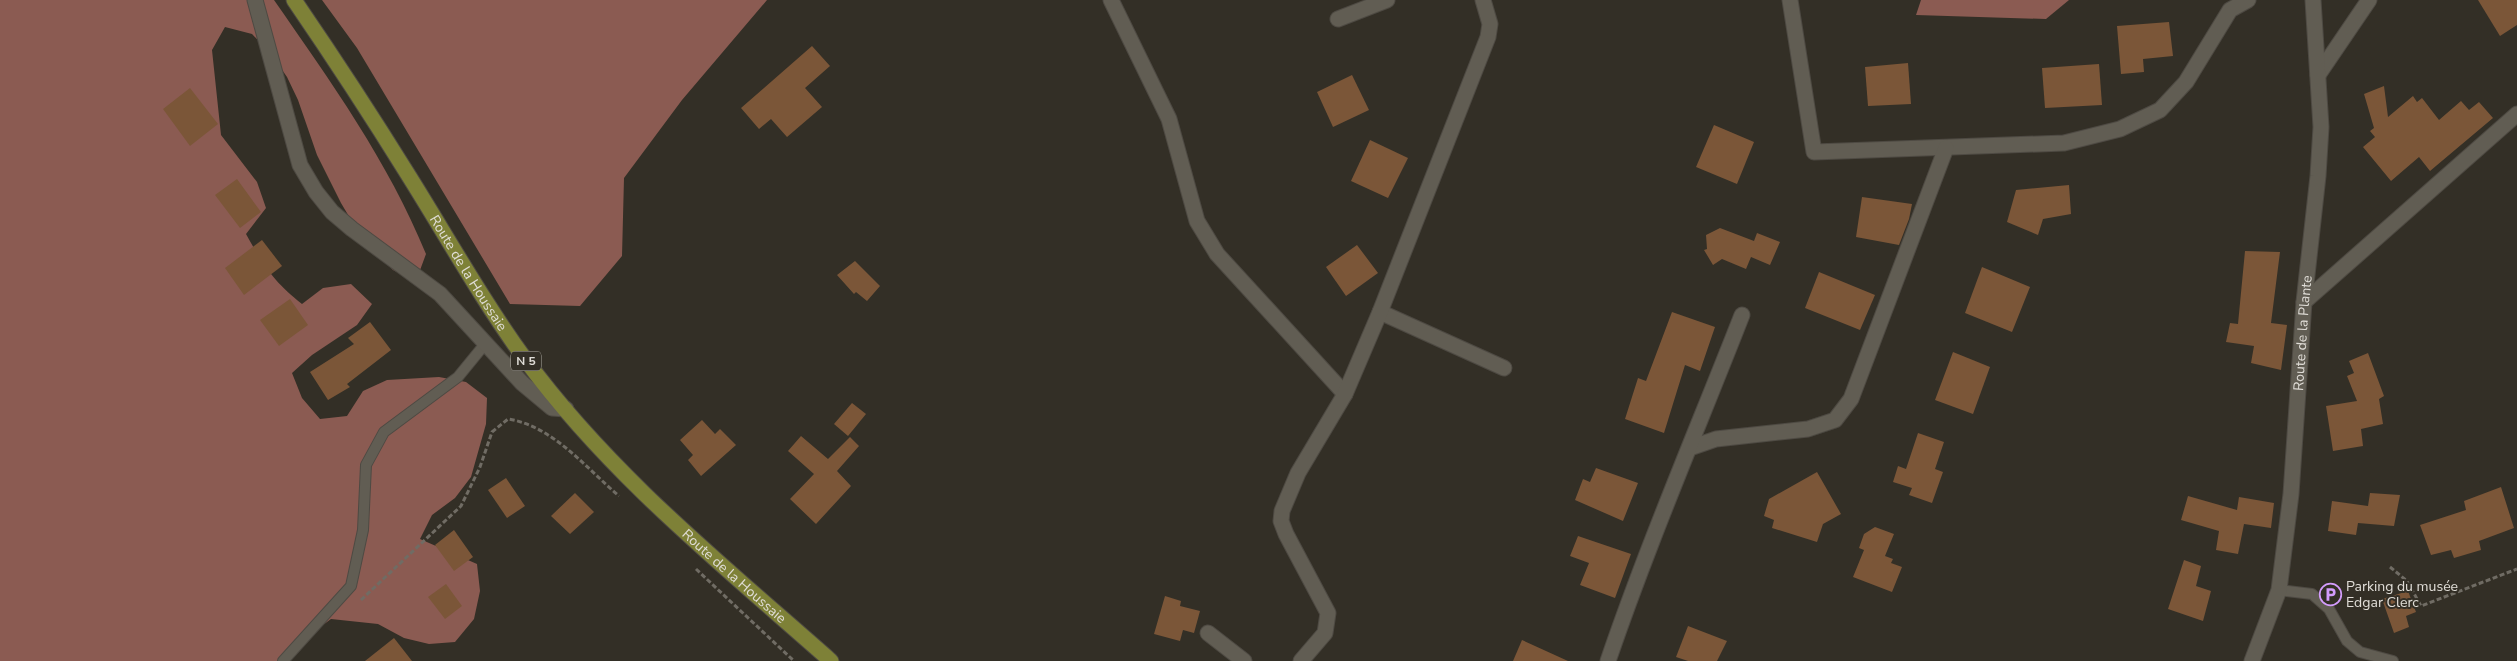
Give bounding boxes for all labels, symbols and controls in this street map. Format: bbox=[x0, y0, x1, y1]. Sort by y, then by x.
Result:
street label: Route de la Houssaie bbox=[425, 212, 512, 335]
street label: Route de la Plante bbox=[2289, 274, 2317, 392]
road number: N 5 bbox=[511, 352, 541, 371]
street label: Route de la Houssaie bbox=[678, 525, 790, 628]
place label: Parking du musée Edgar Clerc bbox=[2346, 577, 2458, 612]
parking icon: Parking du musée Edgar Clerc bbox=[2318, 582, 2342, 606]

